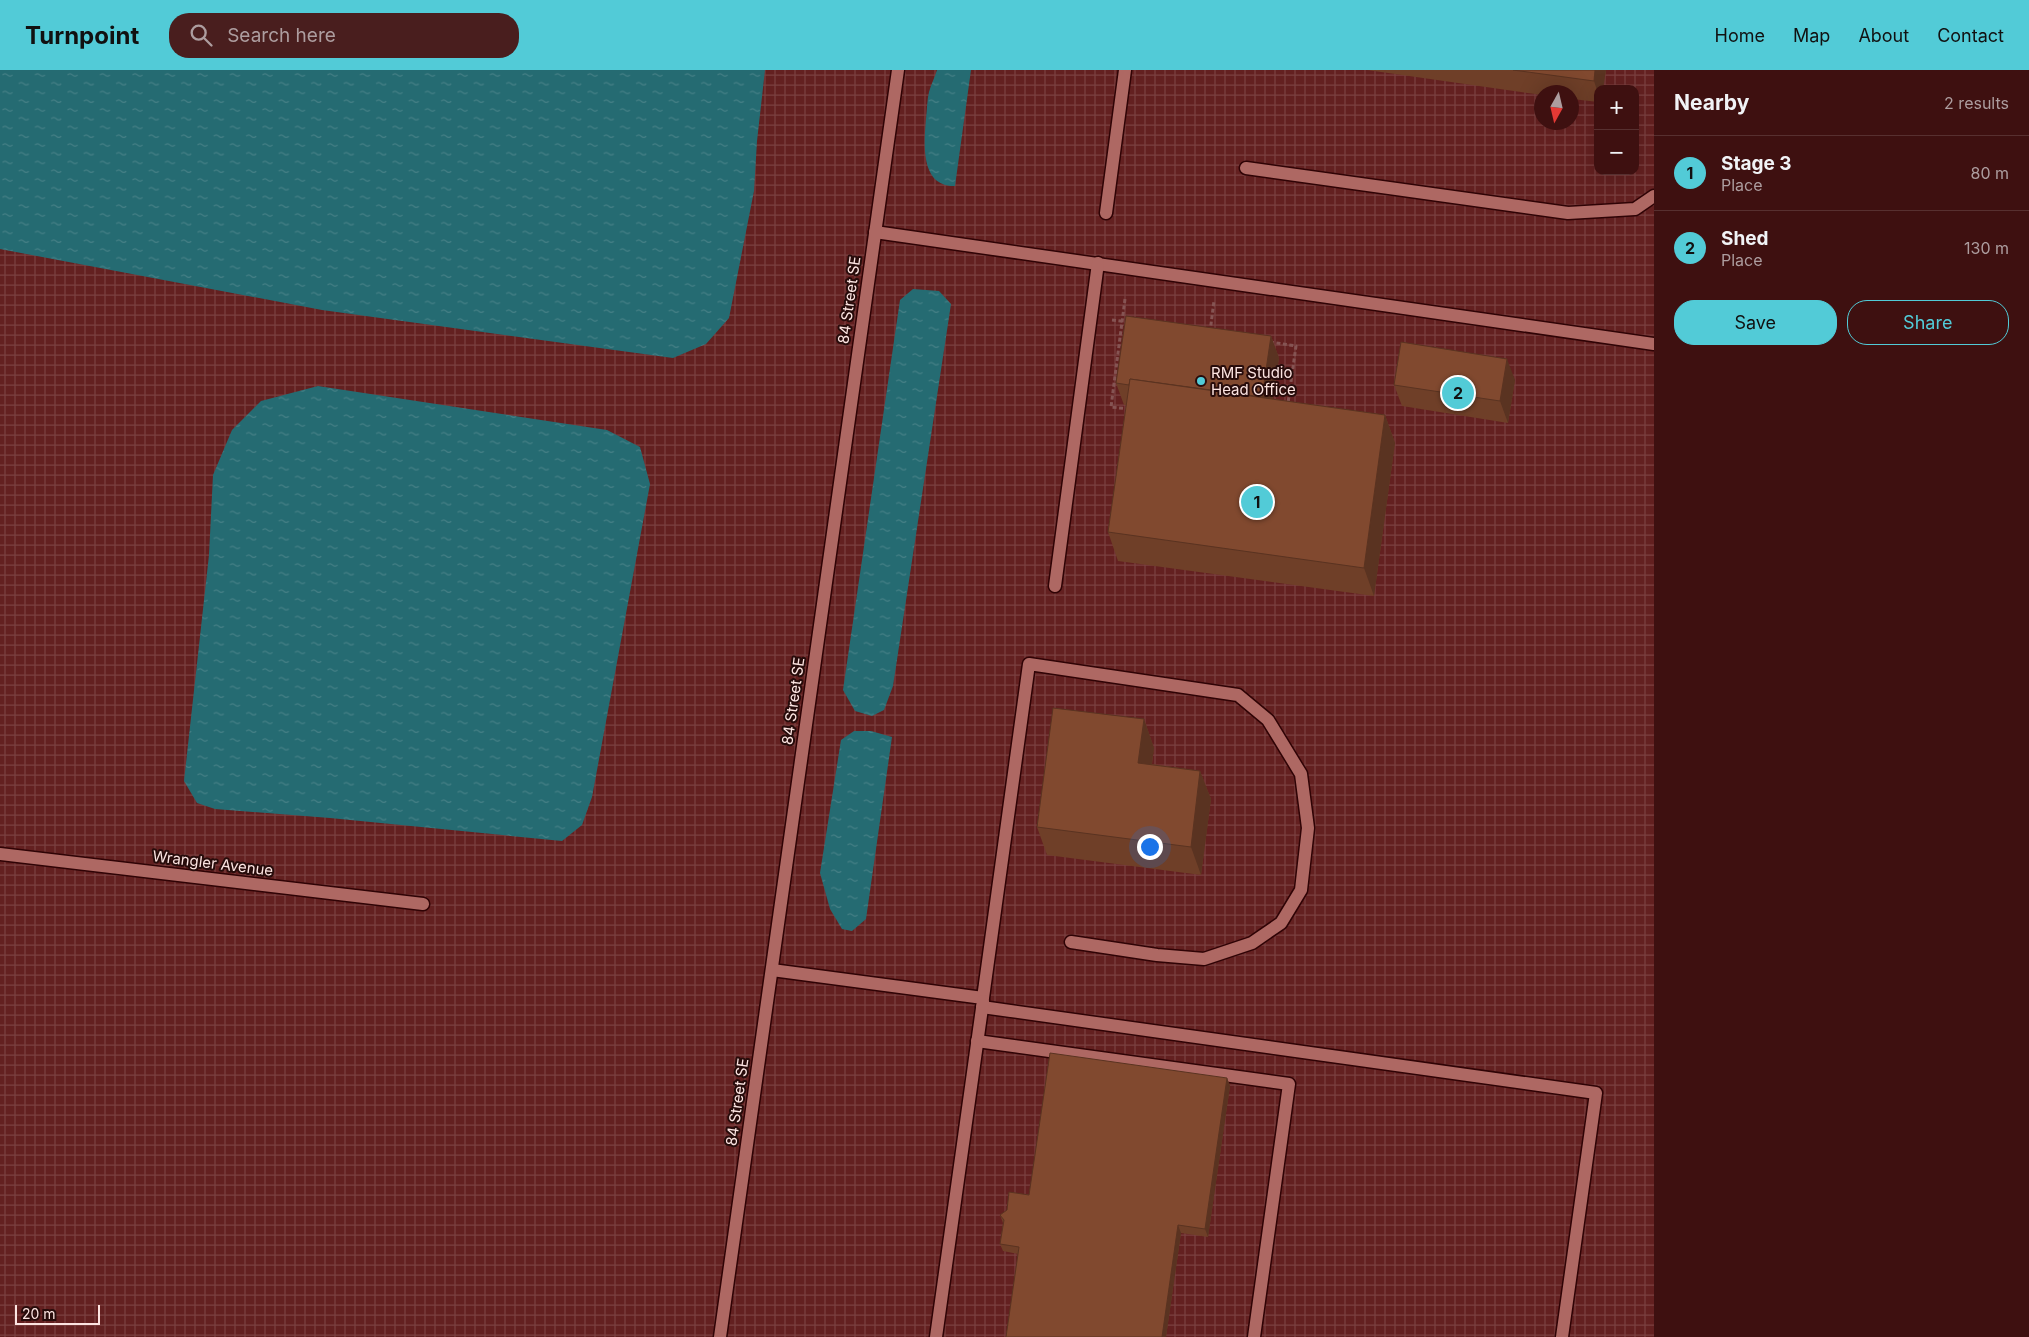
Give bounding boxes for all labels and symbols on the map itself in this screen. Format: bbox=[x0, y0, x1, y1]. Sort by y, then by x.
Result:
north arrow bbox=[1534, 85, 1579, 130]
street label: 84 Street SE bbox=[833, 255, 865, 345]
place label: RMF Studio Head Office bbox=[1211, 363, 1296, 399]
pin: 2 bbox=[1442, 374, 1474, 412]
marker: RMF Studio Head Office bbox=[1195, 375, 1207, 387]
pin: 1 bbox=[1241, 483, 1273, 521]
street label: 84 Street SE bbox=[777, 656, 809, 746]
your location bbox=[1137, 834, 1163, 860]
street label: Wrangler Avenue bbox=[152, 846, 274, 880]
street label: 84 Street SE bbox=[721, 1057, 753, 1147]
scale bar bbox=[15, 1302, 100, 1325]

